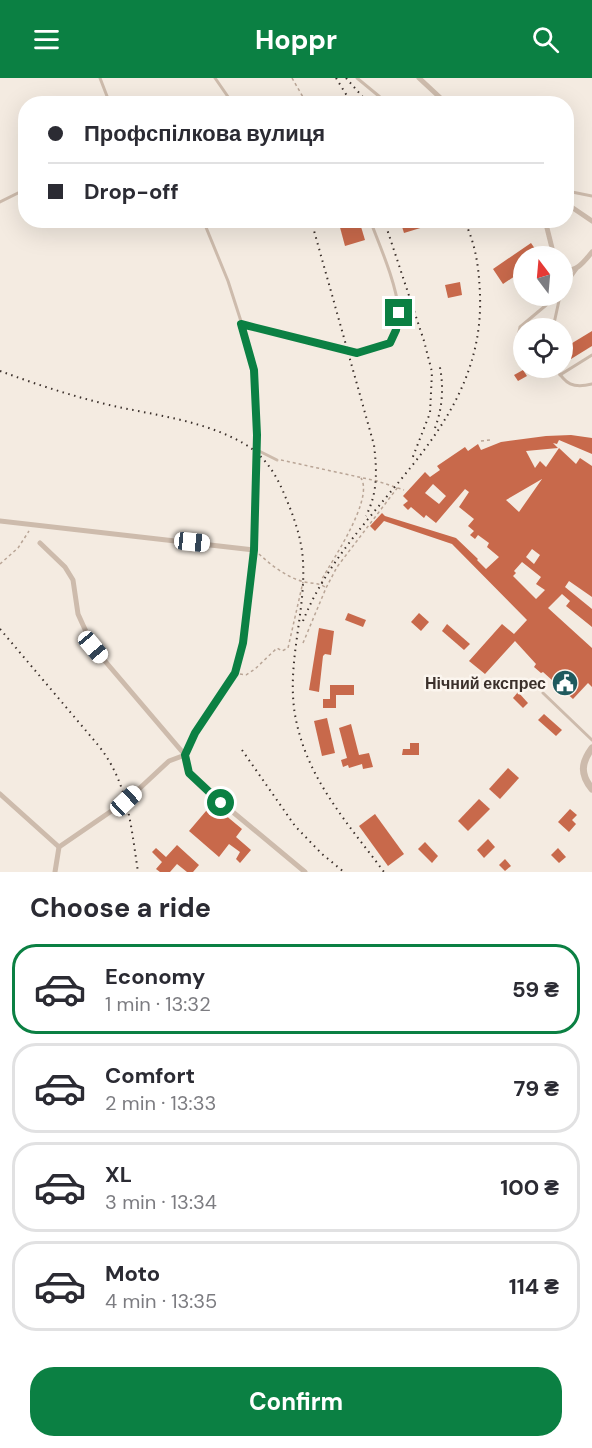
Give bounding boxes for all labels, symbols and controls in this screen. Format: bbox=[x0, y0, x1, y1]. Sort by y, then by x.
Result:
text: Hoppr bbox=[255, 22, 337, 57]
icon: menu bbox=[30, 23, 63, 56]
icon: search bbox=[529, 23, 562, 56]
text: Профспілкова вулиця bbox=[84, 119, 325, 148]
text: Drop-off bbox=[84, 177, 179, 206]
north arrow bbox=[513, 246, 573, 306]
map controls bbox=[513, 246, 573, 378]
route end bbox=[385, 299, 412, 326]
button: locate bbox=[513, 318, 573, 378]
car bbox=[173, 531, 211, 553]
car bbox=[75, 627, 111, 667]
public building icon: Нічний експрес bbox=[550, 668, 580, 698]
place label: Нічний експрес bbox=[425, 673, 546, 694]
car bbox=[107, 782, 145, 820]
route start bbox=[207, 789, 234, 816]
text: Choose a ride bbox=[30, 890, 211, 925]
icon: car bbox=[33, 962, 87, 1016]
text: Economy bbox=[105, 962, 205, 991]
text: 59 ₴ bbox=[512, 975, 559, 1004]
text: 1 min · 13:32 bbox=[105, 991, 211, 1017]
icon: car bbox=[33, 1061, 87, 1115]
text: Comfort bbox=[105, 1061, 195, 1090]
text: 79 ₴ bbox=[514, 1074, 559, 1103]
text: 2 min · 13:33 bbox=[105, 1090, 216, 1116]
icon: car bbox=[33, 1160, 87, 1214]
text: XL bbox=[105, 1160, 132, 1189]
text: 100 ₴ bbox=[500, 1173, 559, 1202]
text: 3 min · 13:34 bbox=[105, 1189, 217, 1215]
icon: car bbox=[33, 1259, 87, 1313]
text: Moto bbox=[105, 1259, 160, 1288]
text: 114 ₴ bbox=[509, 1272, 559, 1301]
text: 4 min · 13:35 bbox=[105, 1288, 217, 1314]
button: Confirm bbox=[30, 1367, 562, 1436]

